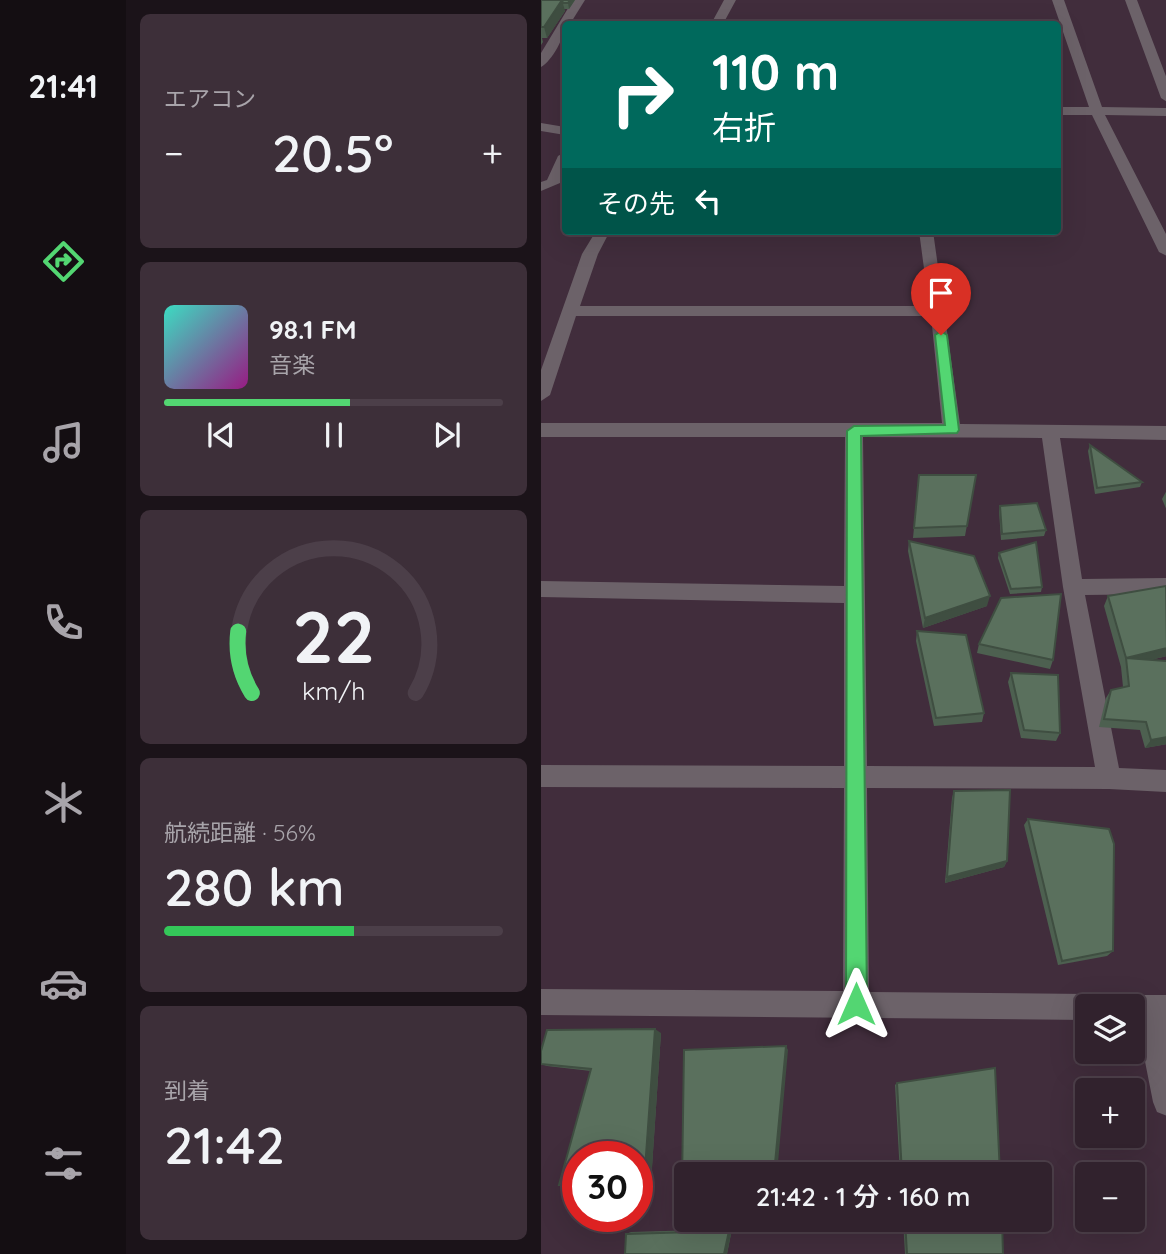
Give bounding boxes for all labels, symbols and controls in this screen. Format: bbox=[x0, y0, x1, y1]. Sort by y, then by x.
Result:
text: 110 m bbox=[712, 41, 839, 102]
icon: right bbox=[597, 49, 688, 140]
text: 21:41 bbox=[28, 66, 98, 106]
text: エアコン bbox=[164, 84, 256, 113]
text: 右折 bbox=[712, 107, 776, 147]
text: 20.5° bbox=[272, 120, 393, 185]
text: − bbox=[164, 129, 184, 177]
text: + bbox=[482, 129, 503, 177]
icon: left bbox=[689, 182, 727, 220]
text: その先 bbox=[597, 187, 675, 220]
icon: directions bbox=[39, 237, 88, 286]
pin bbox=[911, 263, 971, 335]
icon: arrive bbox=[922, 274, 960, 312]
text: 98.1 FM bbox=[269, 313, 357, 346]
text: 音楽 bbox=[269, 350, 315, 379]
icon: previous bbox=[202, 416, 240, 454]
icon: pause bbox=[315, 416, 353, 454]
icon: next bbox=[428, 416, 466, 454]
icon: music bbox=[39, 418, 88, 467]
text: 22 bbox=[292, 590, 375, 681]
icon: phone bbox=[39, 598, 88, 647]
text: km/h bbox=[302, 675, 365, 706]
icon: climate bbox=[39, 778, 88, 827]
text: 航続距離 · 56% bbox=[164, 818, 316, 847]
text: 280 km bbox=[164, 854, 345, 919]
icon: car bbox=[39, 959, 88, 1008]
position arrow bbox=[819, 967, 893, 1041]
map controls bbox=[1075, 994, 1145, 1232]
button: layers bbox=[1075, 994, 1145, 1064]
text: 到着 bbox=[164, 1076, 210, 1105]
button: + bbox=[1075, 1078, 1145, 1148]
text: 21:42 bbox=[164, 1112, 285, 1177]
icon: filters bbox=[39, 1139, 88, 1188]
speed limit sign: 30 bbox=[562, 1141, 653, 1232]
button: − bbox=[1075, 1162, 1145, 1232]
text: 21:42 · 1 分 · 160 m bbox=[756, 1180, 970, 1213]

